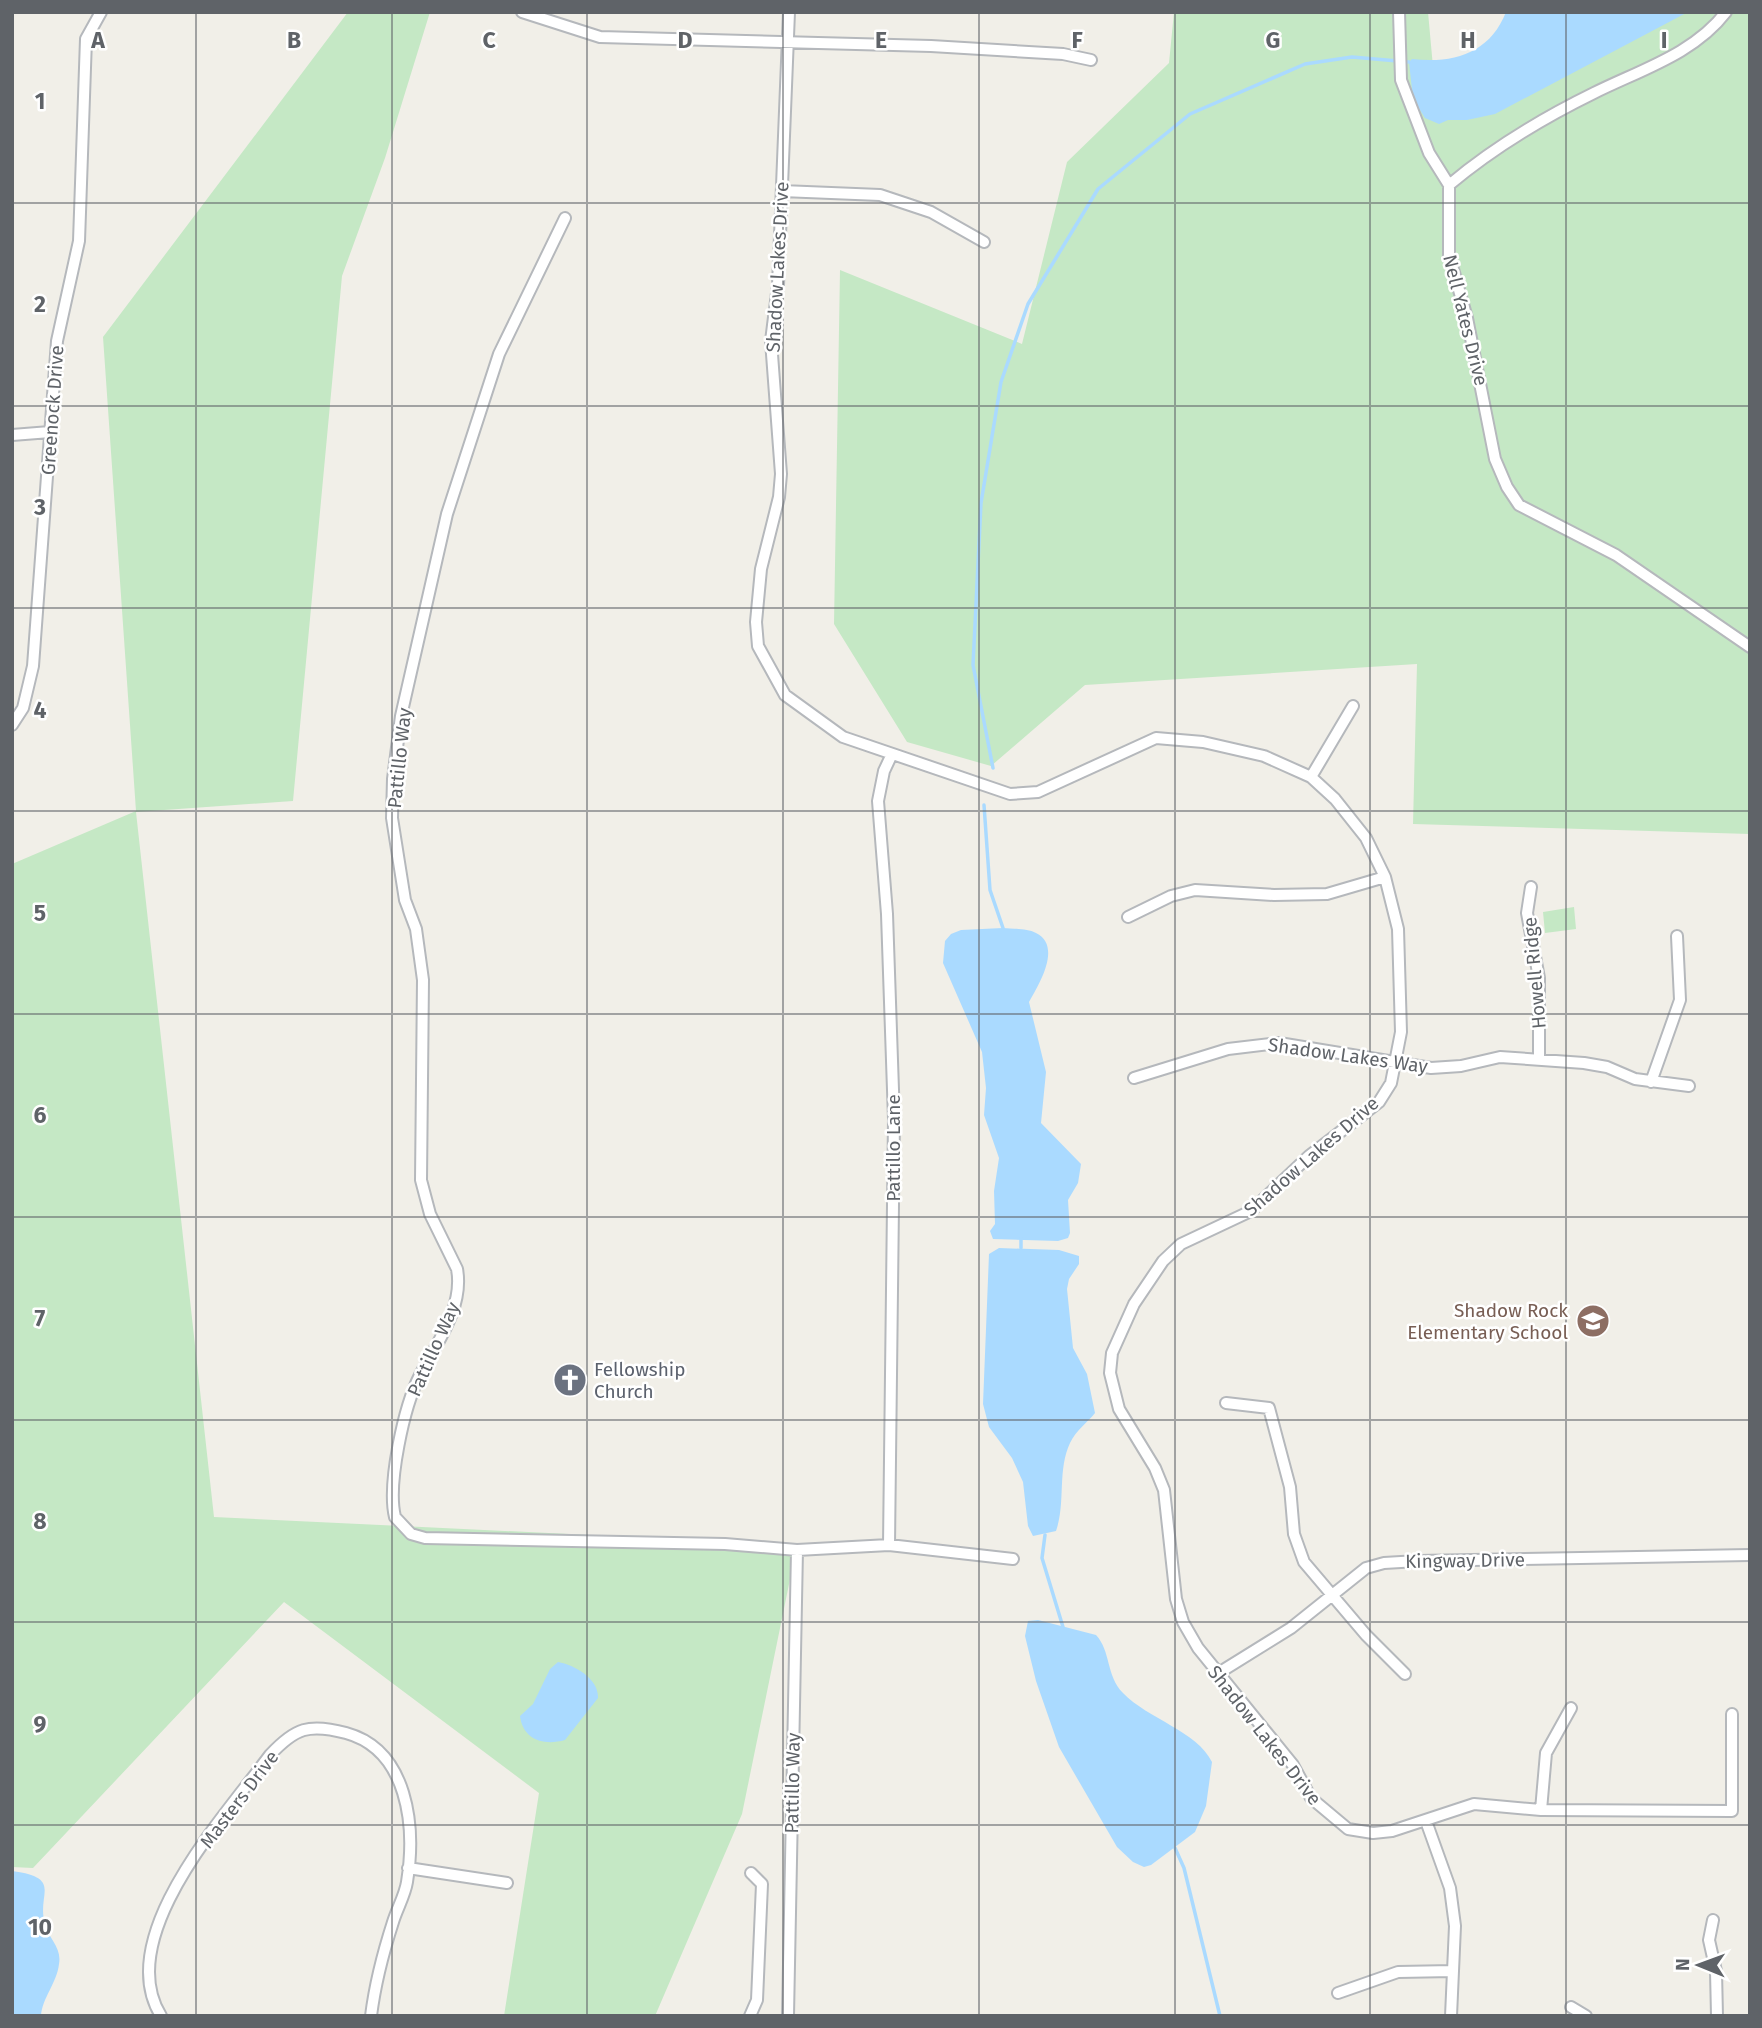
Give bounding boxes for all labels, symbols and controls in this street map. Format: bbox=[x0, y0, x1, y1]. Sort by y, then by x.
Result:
text: A bbox=[90, 26, 105, 54]
text: B bbox=[287, 26, 301, 54]
text: C bbox=[482, 26, 496, 54]
text: D bbox=[678, 26, 693, 54]
text: E bbox=[875, 26, 887, 54]
text: F bbox=[1071, 26, 1083, 54]
text: G bbox=[1266, 26, 1280, 54]
text: H bbox=[1460, 26, 1476, 54]
text: I bbox=[1661, 26, 1667, 54]
text: 1 bbox=[35, 87, 45, 115]
street label: Shadow Lakes Drive bbox=[762, 181, 793, 353]
street label: Nell Yates Drive bbox=[1438, 252, 1493, 388]
text: 2 bbox=[34, 290, 46, 318]
street label: Greenock Drive bbox=[36, 344, 69, 476]
text: 3 bbox=[33, 493, 46, 521]
text: 4 bbox=[34, 696, 47, 724]
street label: Pattillo Way bbox=[383, 706, 416, 810]
text: 5 bbox=[34, 899, 46, 927]
street label: Howell Ridge bbox=[1518, 916, 1551, 1030]
street label: Shadow Lakes Way bbox=[1267, 1033, 1430, 1078]
street label: Shadow Lakes Drive bbox=[1239, 1092, 1383, 1221]
street label: Pattillo Lane bbox=[882, 1094, 905, 1202]
text: 6 bbox=[34, 1101, 47, 1129]
street label: Pattillo Way bbox=[402, 1298, 465, 1400]
place label: Shadow Rock Elementary School bbox=[1407, 1299, 1568, 1344]
school or university icon: Shadow Rock Elementary School bbox=[1574, 1302, 1612, 1340]
text: 7 bbox=[35, 1304, 46, 1332]
place label: Fellowship Church bbox=[594, 1358, 685, 1403]
church icon: Fellowship Church bbox=[551, 1361, 589, 1399]
text: 8 bbox=[33, 1507, 47, 1535]
street label: Kingway Drive bbox=[1405, 1548, 1525, 1573]
street label: Shadow Lakes Drive bbox=[1203, 1661, 1326, 1810]
text: 9 bbox=[34, 1710, 47, 1738]
street label: Pattillo Way bbox=[780, 1732, 805, 1834]
street label: Masters Drive bbox=[195, 1746, 284, 1853]
text: 10 bbox=[28, 1913, 52, 1941]
north arrow bbox=[1664, 1930, 1734, 2000]
text: N bbox=[1671, 1958, 1694, 1971]

